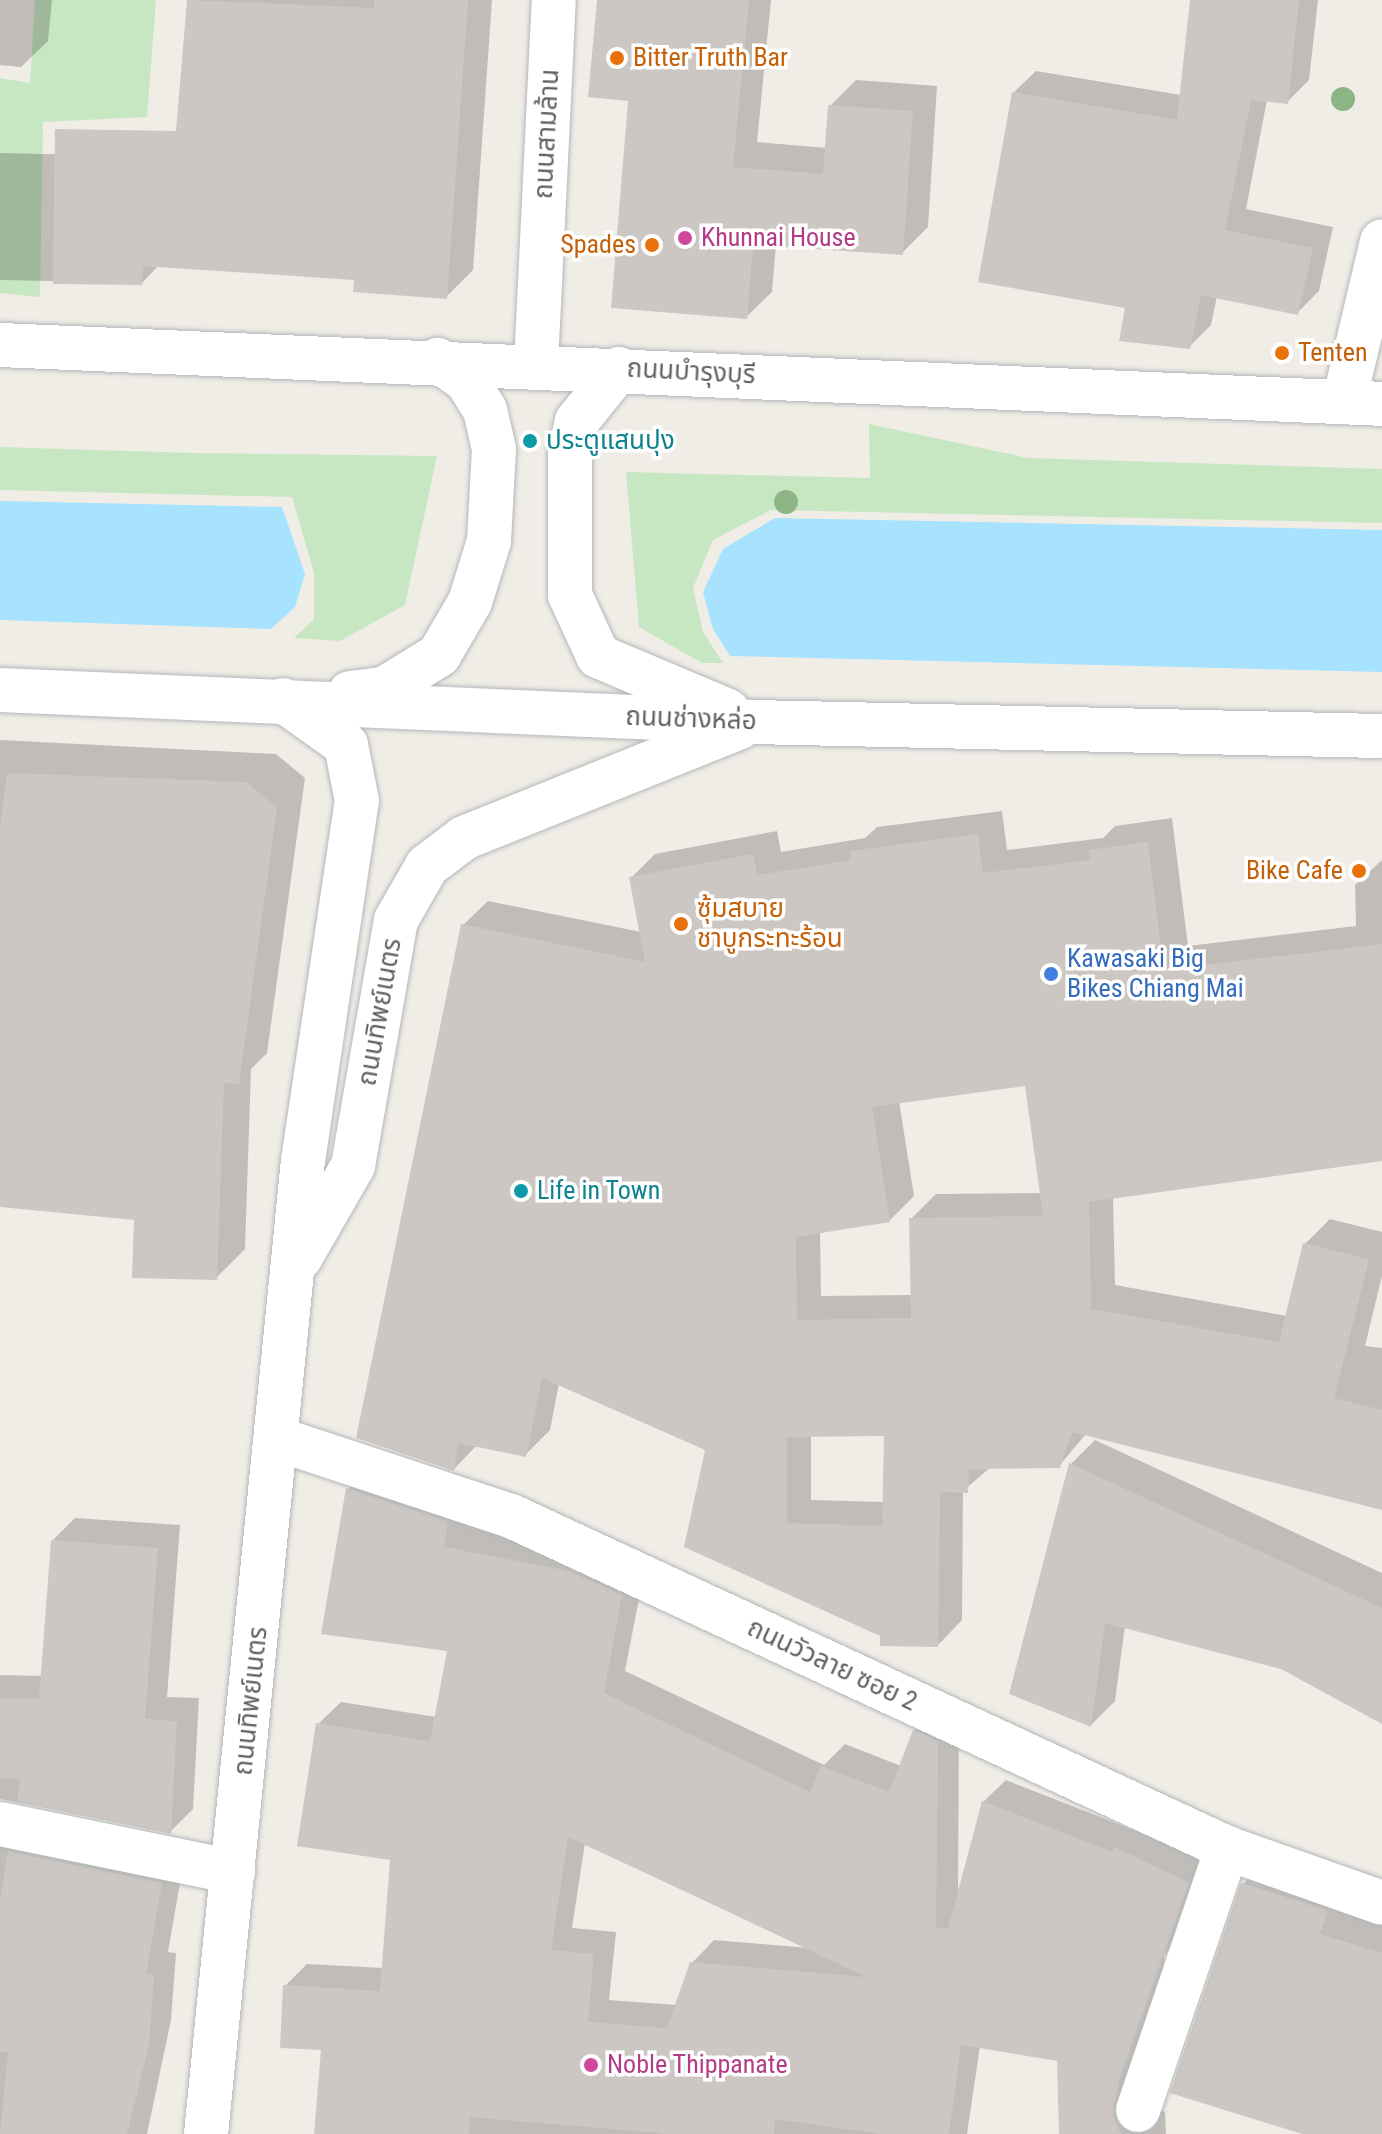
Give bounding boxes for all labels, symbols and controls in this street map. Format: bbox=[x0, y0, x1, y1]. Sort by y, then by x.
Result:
place label: Bitter Truth Bar bbox=[633, 42, 788, 74]
marker: Bitter Truth Bar bbox=[608, 49, 626, 67]
street label: ถนนสามล้าน bbox=[528, 68, 566, 200]
place label: Khunnai House bbox=[701, 222, 856, 254]
place label: Spades bbox=[560, 229, 636, 261]
marker: Khunnai House bbox=[676, 229, 694, 247]
marker: Spades bbox=[643, 236, 661, 254]
place label: Tenten bbox=[1298, 337, 1368, 369]
marker: Tenten bbox=[1273, 344, 1291, 362]
street label: ถนนบำรุงบุรี bbox=[626, 353, 756, 391]
place label: ประตูแสนปุง bbox=[546, 425, 675, 457]
marker: ประตูแสนปุง bbox=[521, 432, 539, 450]
street label: ถนนช่างหล่อ bbox=[625, 701, 757, 737]
place label: Bike Cafe bbox=[1246, 855, 1343, 887]
marker: Bike Cafe bbox=[1350, 862, 1368, 880]
place label: ซุ้มสบาย ชาบูกระทะร้อน bbox=[697, 893, 843, 954]
marker: ซุ้มสบาย ชาบูกระทะร้อน bbox=[672, 915, 690, 933]
street label: ถนนทิพย์เนตร bbox=[352, 936, 408, 1088]
place label: Kawasaki Big Bikes Chiang Mai bbox=[1067, 943, 1244, 1004]
marker: Kawasaki Big Bikes Chiang Mai bbox=[1042, 965, 1060, 983]
place label: Life in Town bbox=[537, 1175, 661, 1207]
marker: Life in Town bbox=[512, 1182, 530, 1200]
street label: ถนนวัวลาย ซอย 2 bbox=[742, 1612, 922, 1718]
street label: ถนนทิพย์เนตร bbox=[228, 1625, 274, 1777]
place label: Noble Thippanate bbox=[607, 2049, 788, 2081]
marker: Noble Thippanate bbox=[582, 2056, 600, 2074]

